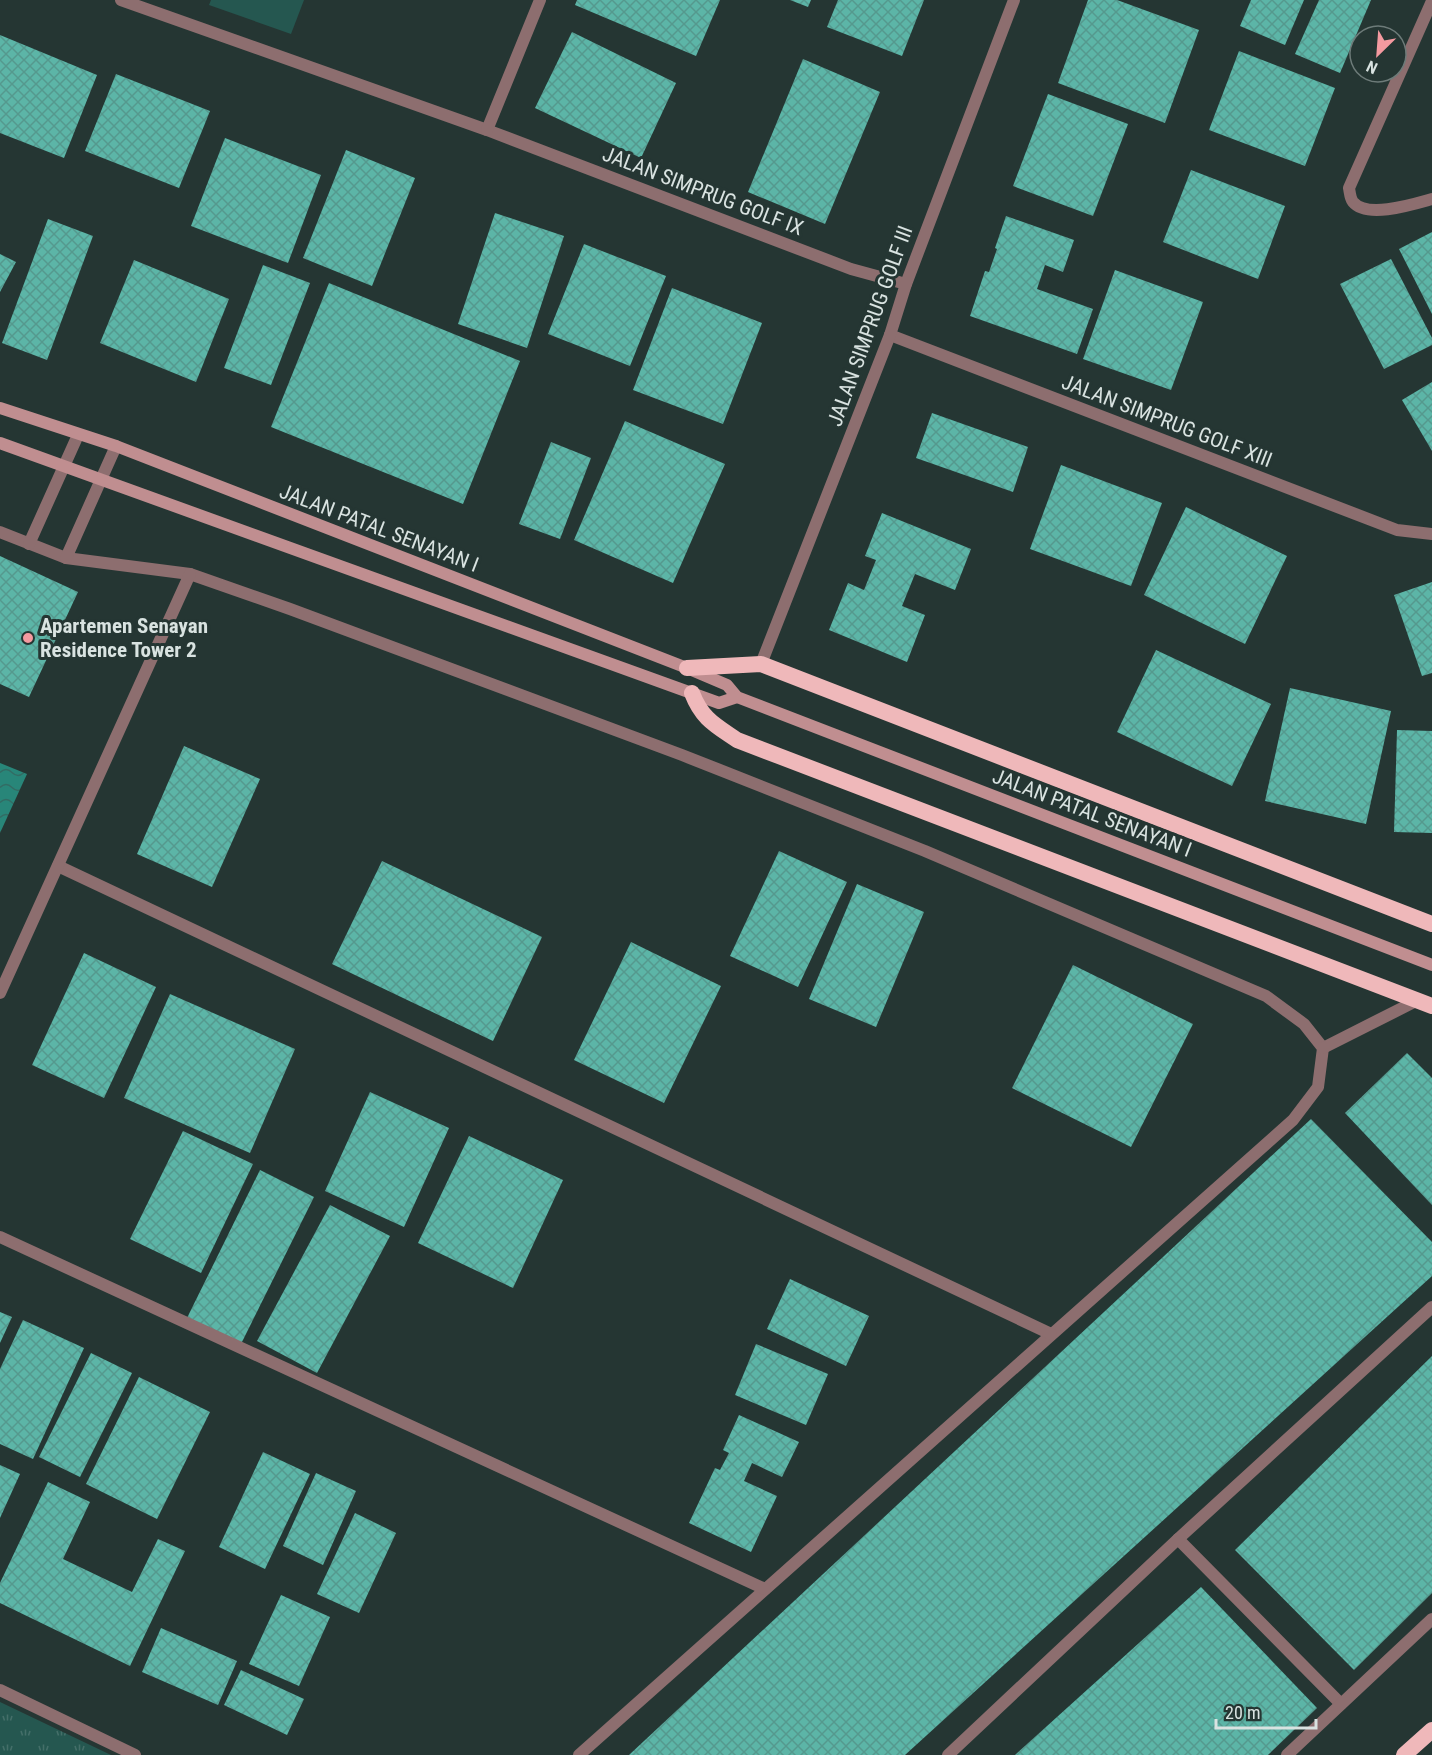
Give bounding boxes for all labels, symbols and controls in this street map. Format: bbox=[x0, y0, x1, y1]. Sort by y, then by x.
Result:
north arrow bbox=[1348, 24, 1408, 84]
text: N bbox=[1363, 56, 1380, 78]
street label: JALAN SIMPRUG GOLF IX bbox=[599, 142, 807, 240]
street label: JALAN SIMPRUG GOLF III bbox=[823, 222, 917, 430]
street label: JALAN SIMPRUG GOLF XIII bbox=[1058, 370, 1276, 472]
street label: JALAN PATAL SENAYAN I bbox=[276, 479, 482, 577]
place label: Apartemen Senayan Residence Tower 2 bbox=[40, 614, 208, 662]
marker: Apartemen Senayan Residence Tower 2 bbox=[21, 631, 35, 645]
street label: JALAN PATAL SENAYAN I bbox=[989, 764, 1195, 862]
scale bar bbox=[1216, 1692, 1316, 1730]
text: 20 m bbox=[1225, 1702, 1260, 1723]

